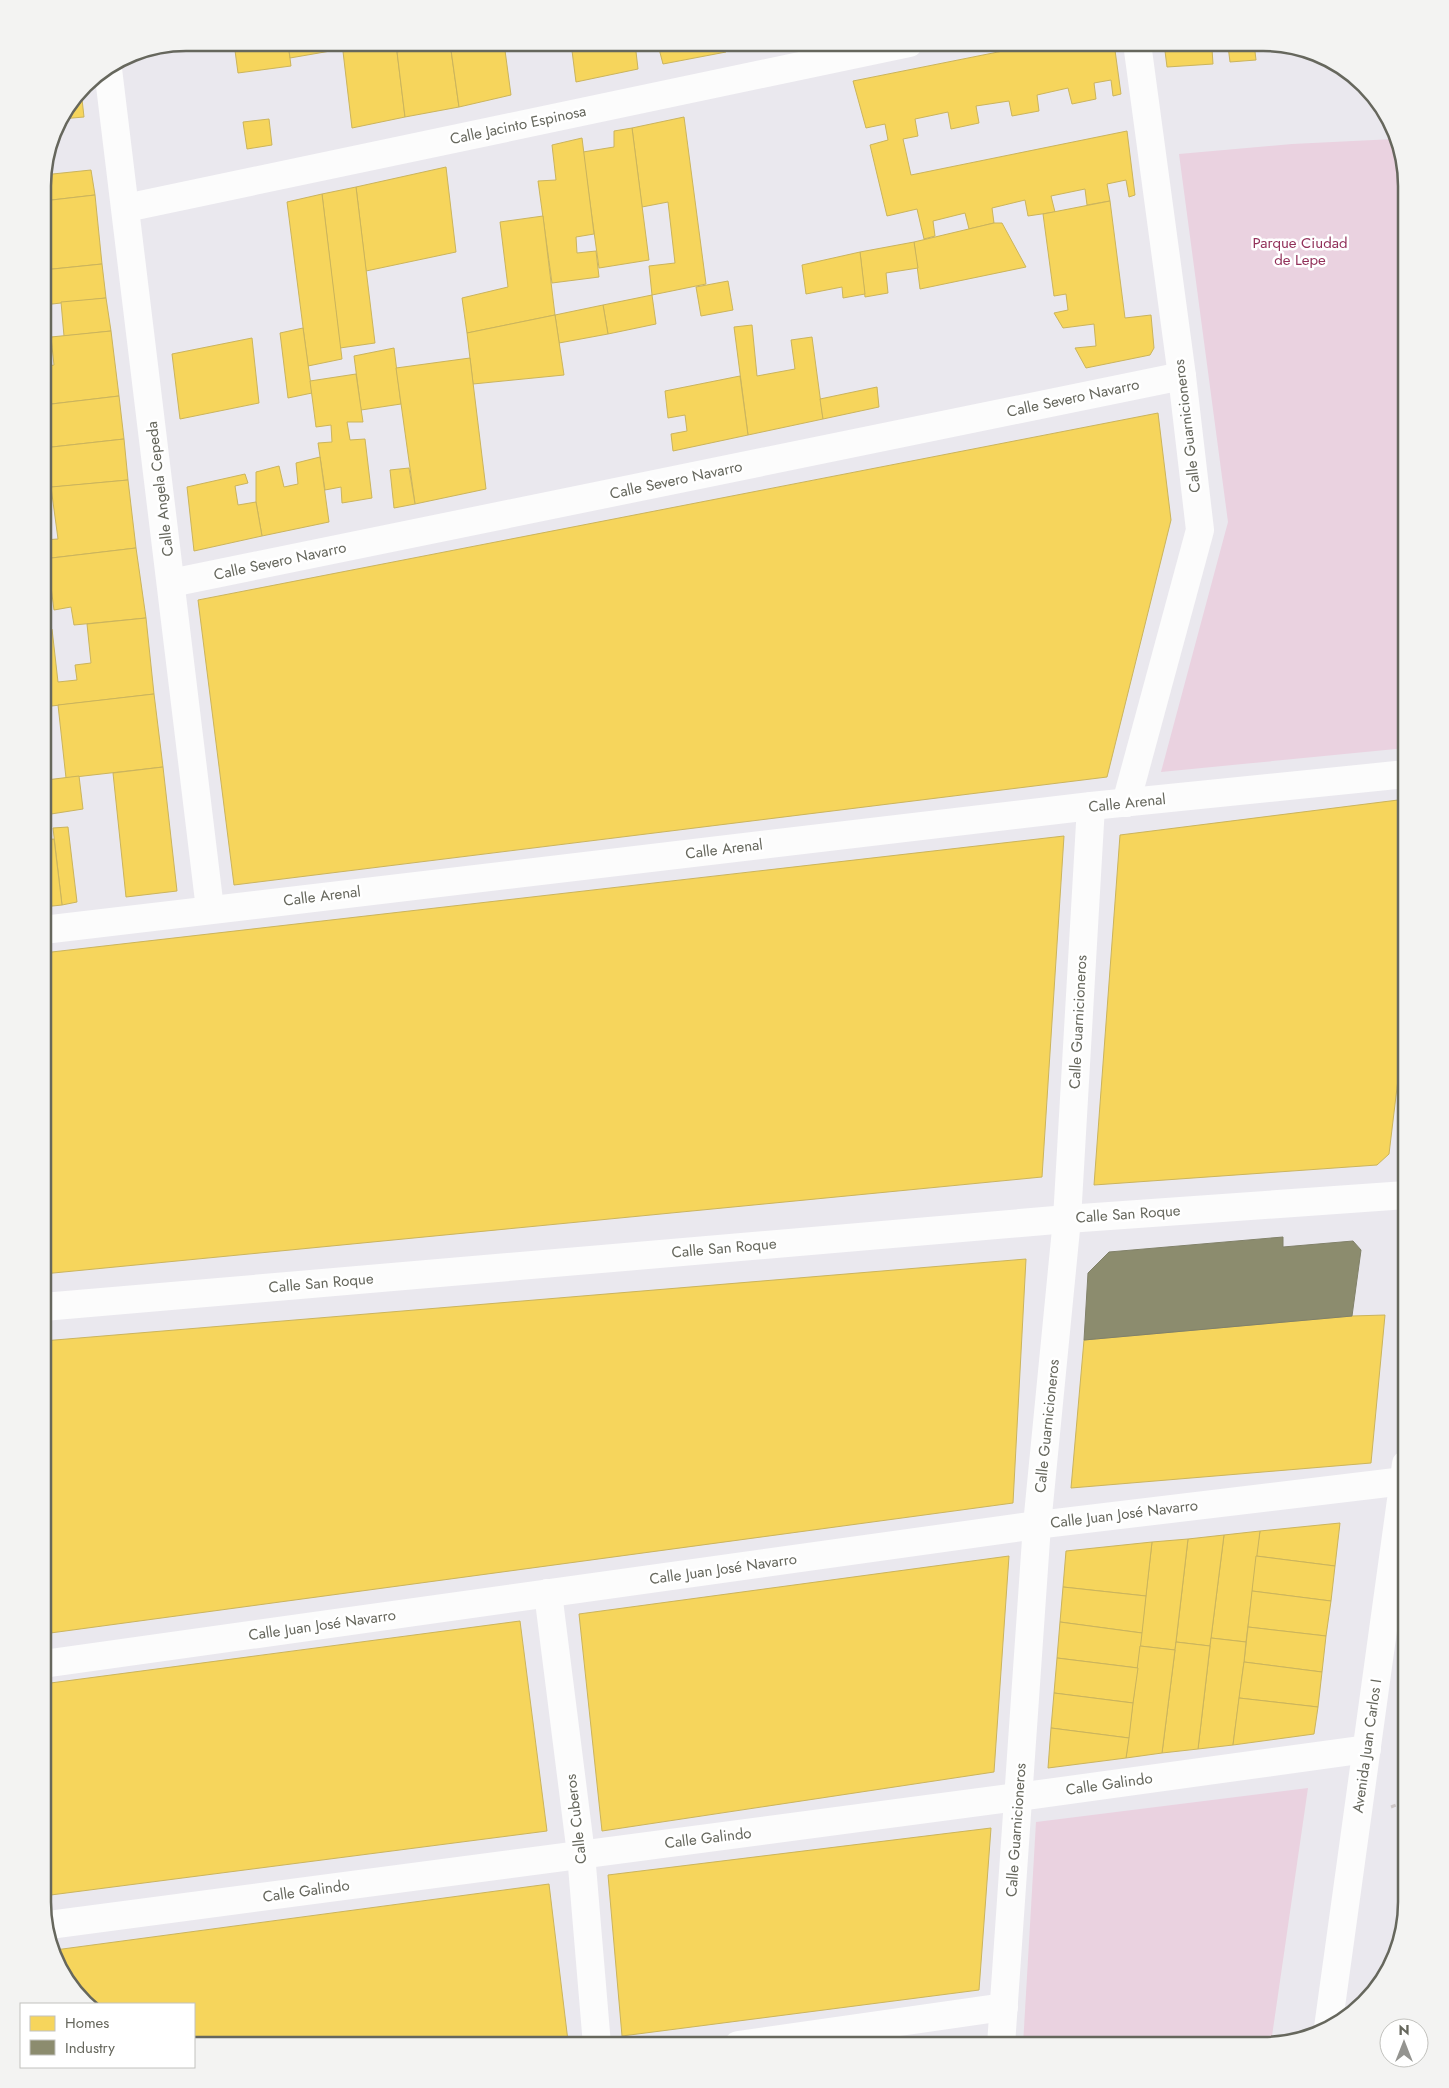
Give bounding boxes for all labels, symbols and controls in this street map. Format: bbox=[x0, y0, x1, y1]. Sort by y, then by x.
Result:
street label: Calle Jacinto Espinosa bbox=[448, 100, 588, 150]
park label: Parque Ciudad de Lepe bbox=[1253, 232, 1347, 271]
street label: Calle Guarnicioneros bbox=[1168, 358, 1206, 494]
street label: Calle Severo Navarro bbox=[1005, 373, 1141, 423]
street label: Calle Angela Cepeda bbox=[141, 420, 179, 558]
street label: Calle Severo Navarro bbox=[608, 455, 744, 505]
street label: Calle Severo Navarro bbox=[212, 536, 348, 586]
street label: Calle Arenal bbox=[1087, 788, 1167, 818]
street label: Calle Arenal bbox=[684, 833, 764, 865]
street label: Calle Arenal bbox=[282, 880, 362, 912]
street label: Calle Guarnicioneros bbox=[1064, 954, 1092, 1090]
street label: Calle San Roque bbox=[1075, 1199, 1181, 1229]
street label: Calle San Roque bbox=[671, 1232, 778, 1264]
street label: Calle San Roque bbox=[268, 1267, 375, 1299]
street label: Calle Guarnicioneros bbox=[1029, 1358, 1065, 1494]
street label: Calle Juan José Navarro bbox=[1049, 1494, 1199, 1534]
street label: Calle Juan José Navarro bbox=[648, 1548, 798, 1590]
street label: Calle Juan José Navarro bbox=[247, 1604, 397, 1646]
street label: Avenida Juan Carlos I bbox=[1347, 1678, 1387, 1814]
street label: Calle Guarnicioneros bbox=[1000, 1762, 1032, 1898]
street label: Calle Galindo bbox=[1064, 1767, 1154, 1801]
street label: Calle Cuberos bbox=[560, 1773, 592, 1865]
street label: Calle Galindo bbox=[663, 1822, 753, 1854]
street label: Calle Galindo bbox=[261, 1874, 351, 1908]
legend bbox=[20, 2003, 195, 2068]
text: Homes bbox=[65, 2012, 109, 2034]
north arrow bbox=[1379, 2018, 1429, 2068]
text: N bbox=[1398, 2020, 1410, 2040]
text: Industry bbox=[65, 2037, 115, 2059]

